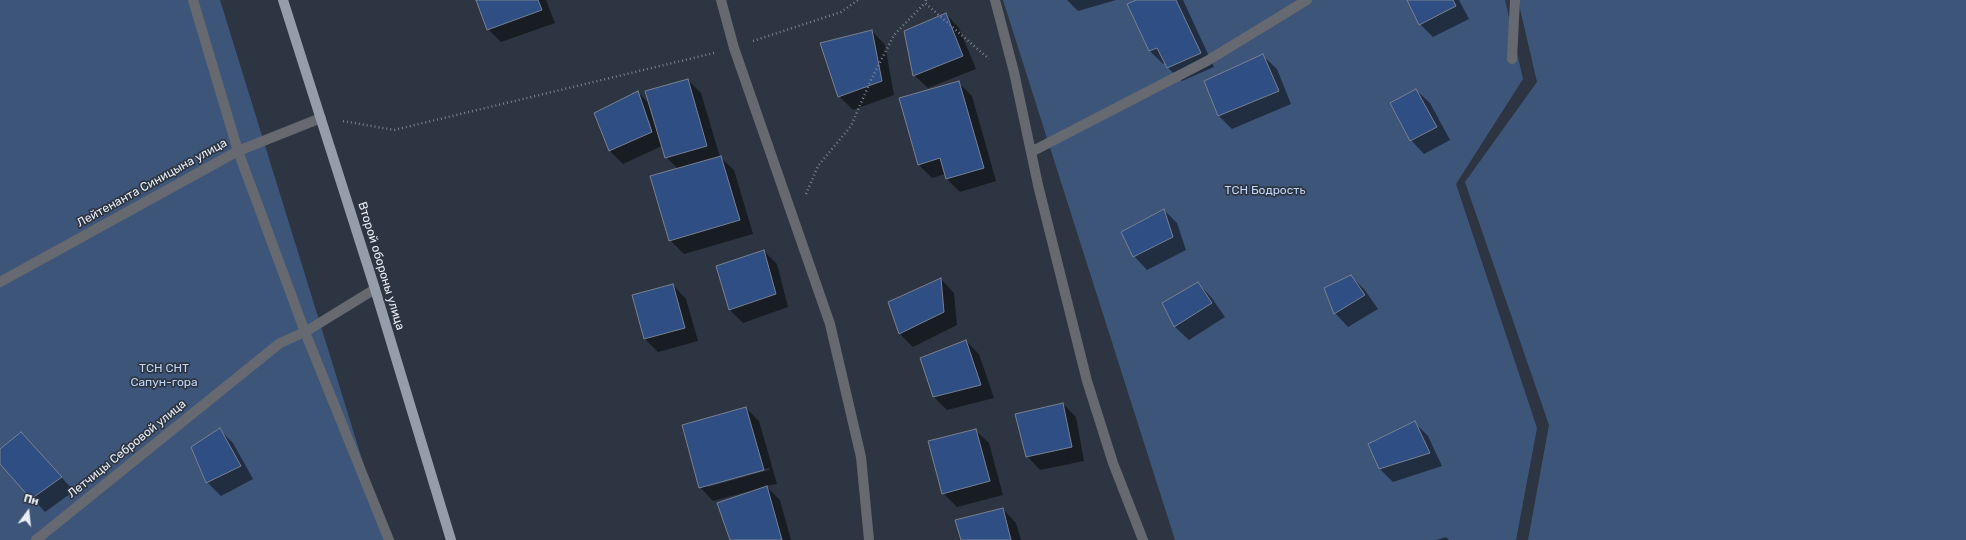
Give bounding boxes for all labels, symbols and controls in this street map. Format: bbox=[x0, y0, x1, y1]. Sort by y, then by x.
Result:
street label: Лейтенанта Синицына улица bbox=[74, 136, 230, 230]
park label: ТСН Бодрость bbox=[1224, 184, 1306, 198]
street label: Второй обороны улица bbox=[355, 200, 407, 332]
park label: ТСН СНТ Сапун-гора bbox=[130, 362, 198, 390]
street label: Летчицы Себровой улица bbox=[65, 397, 189, 501]
north arrow bbox=[8, 492, 48, 532]
text: Пн bbox=[22, 492, 40, 508]

